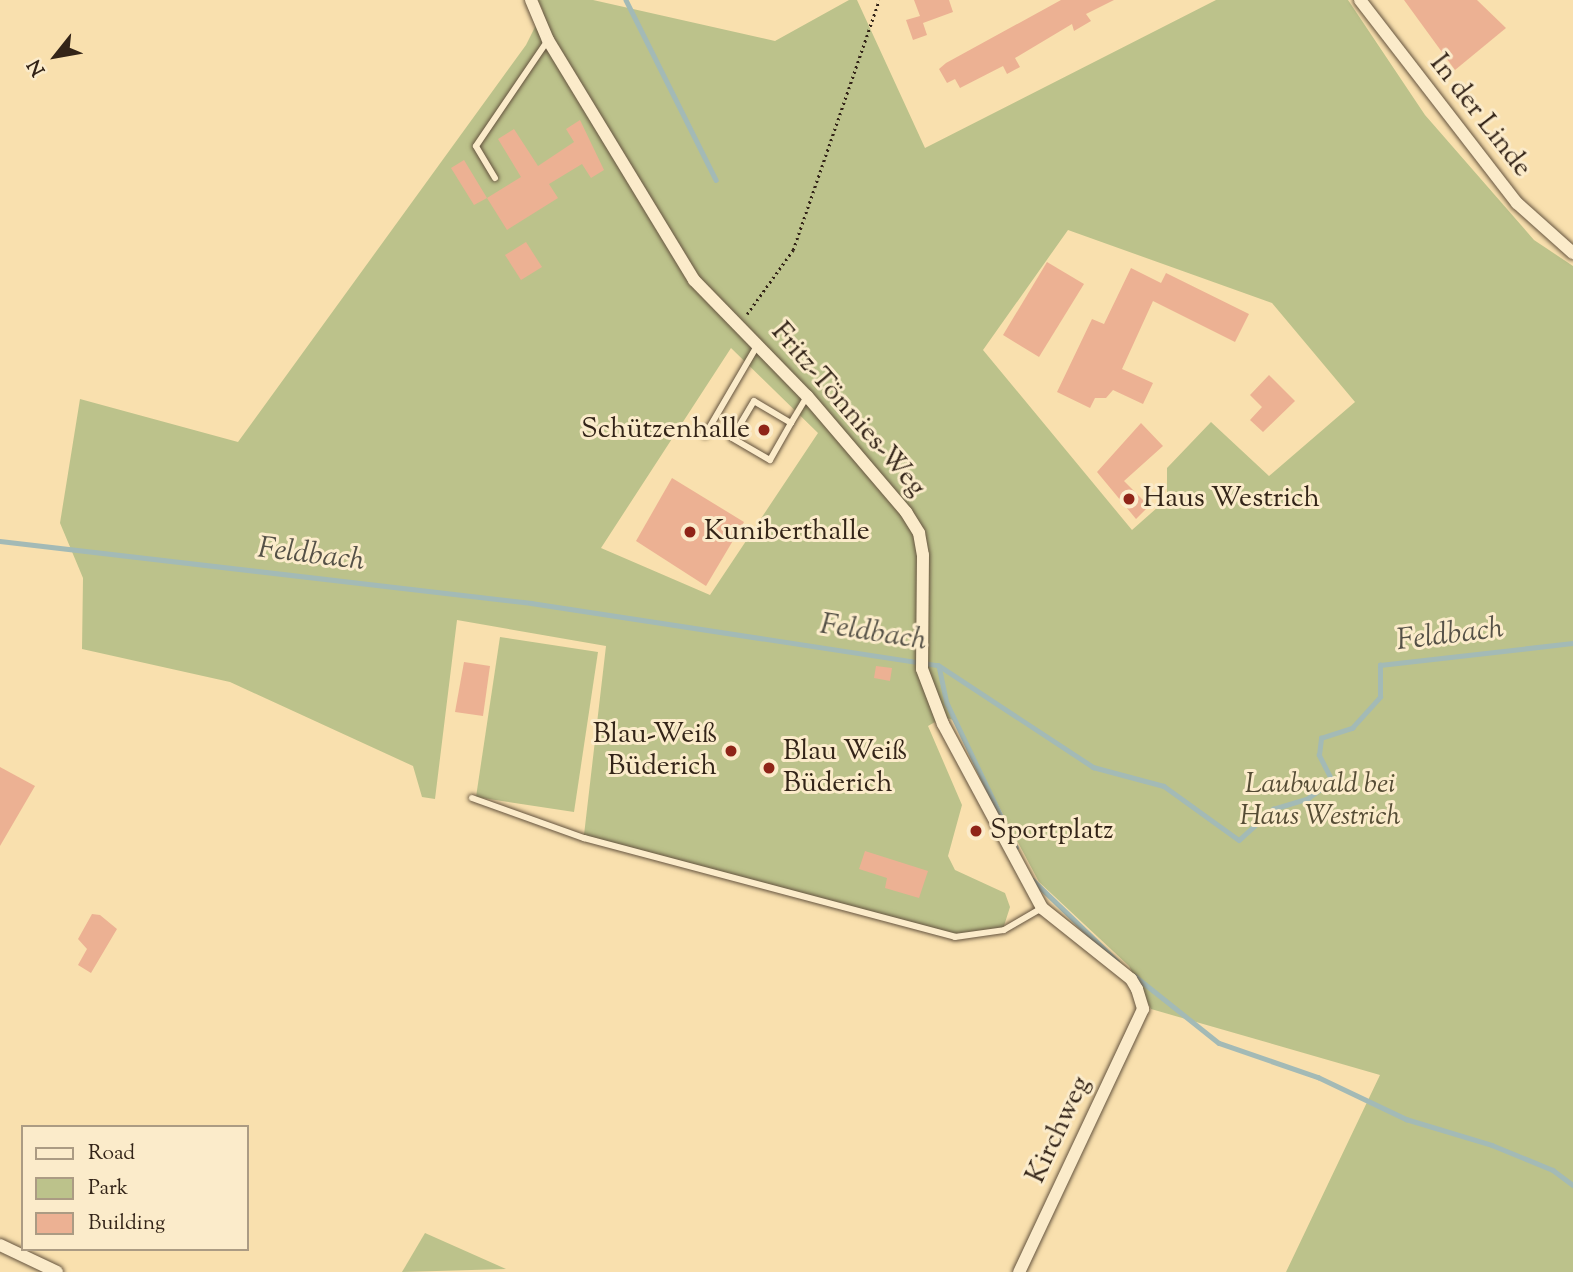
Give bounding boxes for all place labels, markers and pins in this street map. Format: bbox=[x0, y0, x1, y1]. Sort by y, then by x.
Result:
place label: Schützenhalle bbox=[581, 413, 750, 447]
marker: Schützenhalle bbox=[756, 422, 772, 438]
place label: Haus Westrich bbox=[1143, 482, 1320, 516]
marker: Haus Westrich bbox=[1121, 491, 1137, 507]
place label: Kuniberthalle bbox=[704, 515, 870, 549]
marker: Kuniberthalle bbox=[682, 524, 698, 540]
place label: Blau-Weiß Büderich bbox=[593, 718, 717, 784]
place label: Blau Weiß Büderich bbox=[783, 735, 907, 801]
marker: Blau-Weiß Büderich bbox=[723, 743, 739, 759]
marker: Blau Weiß Büderich bbox=[761, 760, 777, 776]
place label: Sportplatz bbox=[990, 814, 1114, 848]
marker: Sportplatz bbox=[968, 823, 984, 839]

